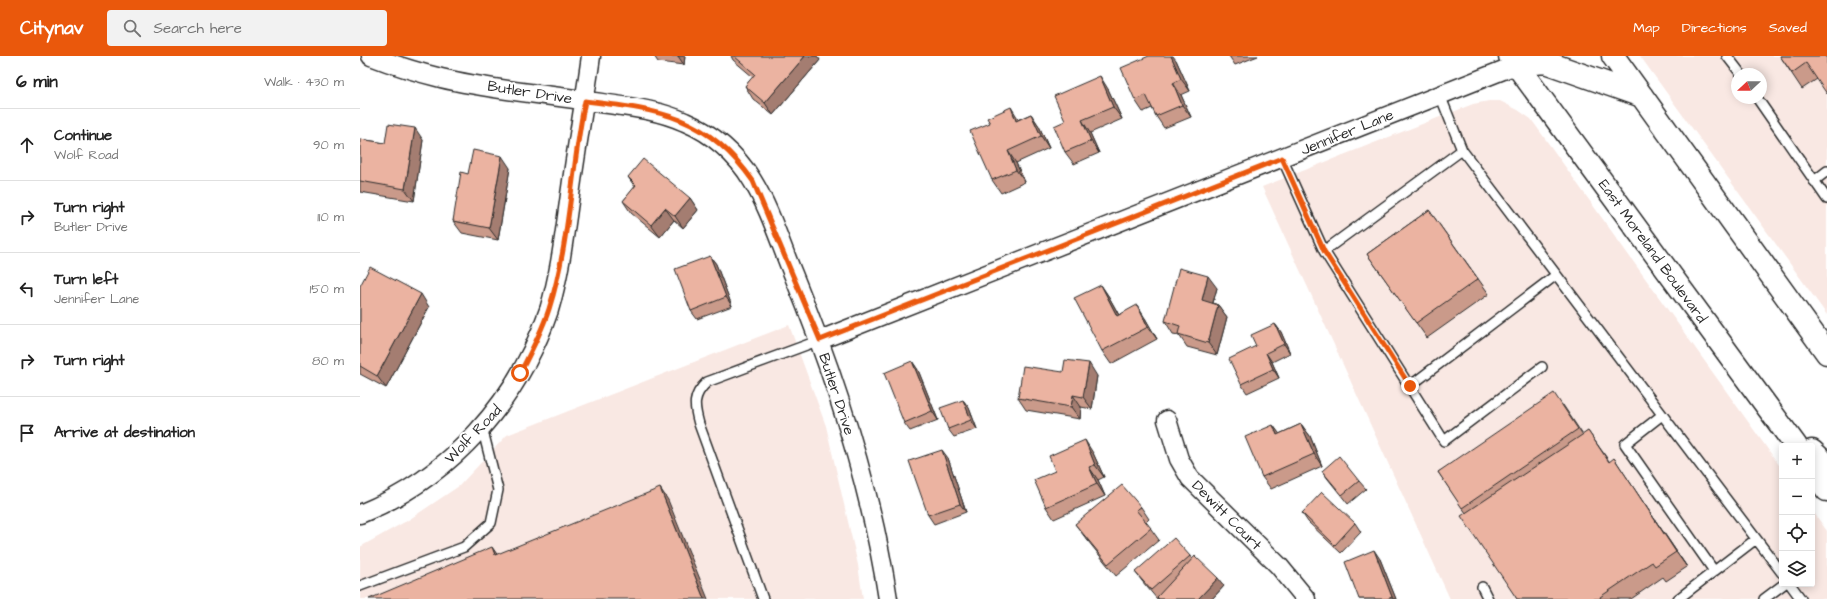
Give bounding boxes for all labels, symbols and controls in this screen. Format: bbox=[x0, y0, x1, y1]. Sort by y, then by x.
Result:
search box bbox=[107, 10, 387, 46]
text: Citynav bbox=[20, 15, 83, 42]
icon: search bbox=[121, 17, 143, 39]
text: Search here bbox=[153, 18, 242, 39]
text: Map bbox=[1633, 18, 1660, 38]
text: Directions bbox=[1682, 18, 1747, 38]
text: Saved bbox=[1769, 18, 1807, 38]
north arrow bbox=[1731, 68, 1767, 104]
text: 6 min bbox=[16, 70, 58, 94]
text: Walk · 430 m bbox=[264, 73, 344, 91]
street label: Butler Drive bbox=[486, 75, 574, 110]
street label: Jennifer Lane bbox=[1298, 104, 1397, 161]
text: Continue bbox=[54, 125, 112, 146]
icon: ahead bbox=[16, 134, 38, 156]
text: 90 m bbox=[313, 136, 344, 154]
text: Wolf Road bbox=[54, 146, 118, 164]
street label: East Moreland Boulevard bbox=[1593, 175, 1712, 328]
text: Turn right bbox=[54, 197, 125, 218]
icon: right bbox=[16, 206, 38, 228]
text: 110 m bbox=[317, 208, 344, 226]
text: Butler Drive bbox=[54, 218, 128, 236]
text: Turn left bbox=[54, 269, 118, 290]
icon: left bbox=[16, 278, 38, 300]
text: 150 m bbox=[310, 280, 344, 298]
text: Jennifer Lane bbox=[54, 290, 139, 308]
icon: right bbox=[16, 350, 38, 372]
text: Turn right bbox=[54, 350, 125, 371]
street label: Butler Drive bbox=[813, 350, 860, 438]
text: 80 m bbox=[312, 352, 344, 370]
route start bbox=[511, 364, 529, 382]
route end bbox=[1401, 377, 1419, 395]
street label: Wolf Road bbox=[440, 400, 507, 468]
icon: arrive bbox=[16, 422, 38, 444]
text: Arrive at destination bbox=[54, 422, 195, 443]
map controls bbox=[1779, 443, 1815, 587]
button: + bbox=[1779, 443, 1815, 479]
street label: Dewitt Court bbox=[1187, 476, 1266, 555]
button: − bbox=[1779, 479, 1815, 515]
button: locate bbox=[1779, 515, 1815, 551]
button: layers bbox=[1779, 551, 1815, 587]

